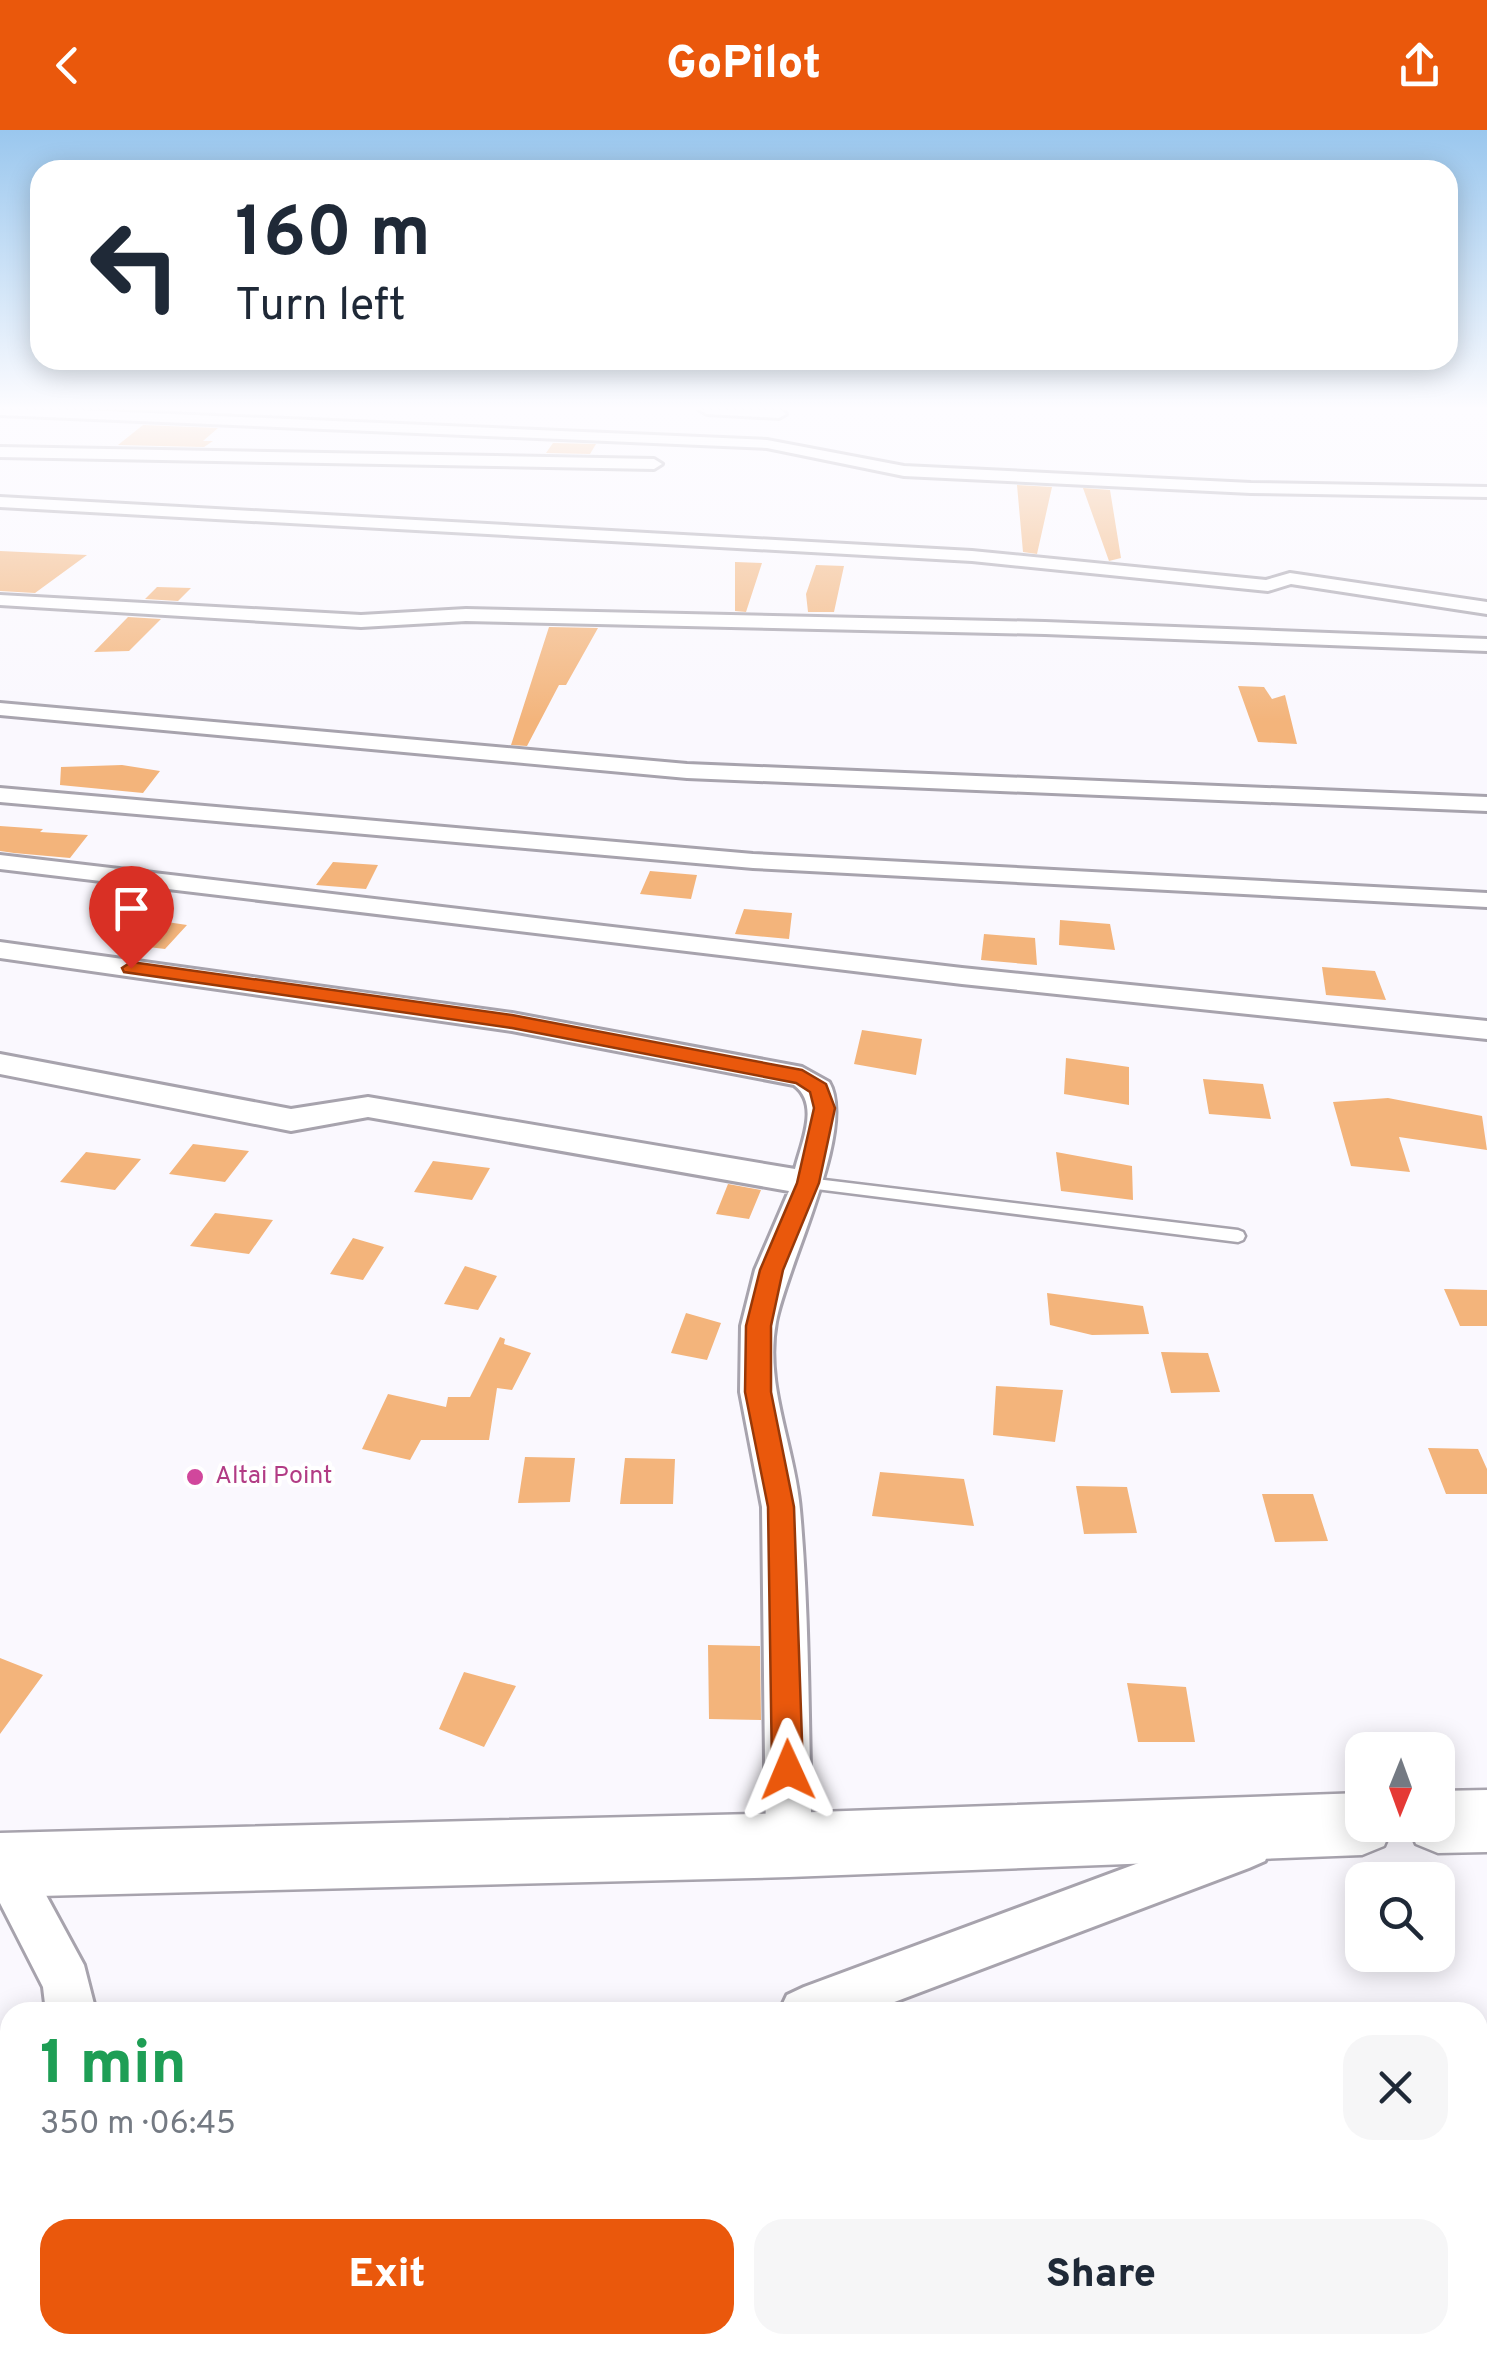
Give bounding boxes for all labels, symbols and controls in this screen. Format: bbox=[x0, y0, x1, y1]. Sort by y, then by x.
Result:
text: GoPilot bbox=[666, 37, 821, 94]
icon: back bbox=[40, 38, 95, 93]
icon: share bbox=[1392, 38, 1447, 93]
text: 160 m bbox=[235, 192, 431, 281]
icon: left bbox=[70, 200, 200, 330]
text: Turn left bbox=[235, 279, 406, 336]
pin bbox=[89, 866, 174, 969]
icon: arrive bbox=[104, 881, 159, 936]
place label: Altai Point bbox=[215, 1461, 332, 1493]
marker: Altai Point bbox=[184, 1466, 206, 1488]
position arrow bbox=[736, 1718, 840, 1822]
north arrow bbox=[1345, 1732, 1455, 1842]
map controls bbox=[1345, 1732, 1455, 1972]
button: search bbox=[1345, 1862, 1455, 1972]
text: 1 min bbox=[40, 2029, 187, 2105]
button: close bbox=[1343, 2035, 1448, 2140]
text: 350 m · 06:45 bbox=[40, 2105, 236, 2145]
button: Exit bbox=[40, 2219, 734, 2334]
button: Share bbox=[754, 2219, 1448, 2334]

